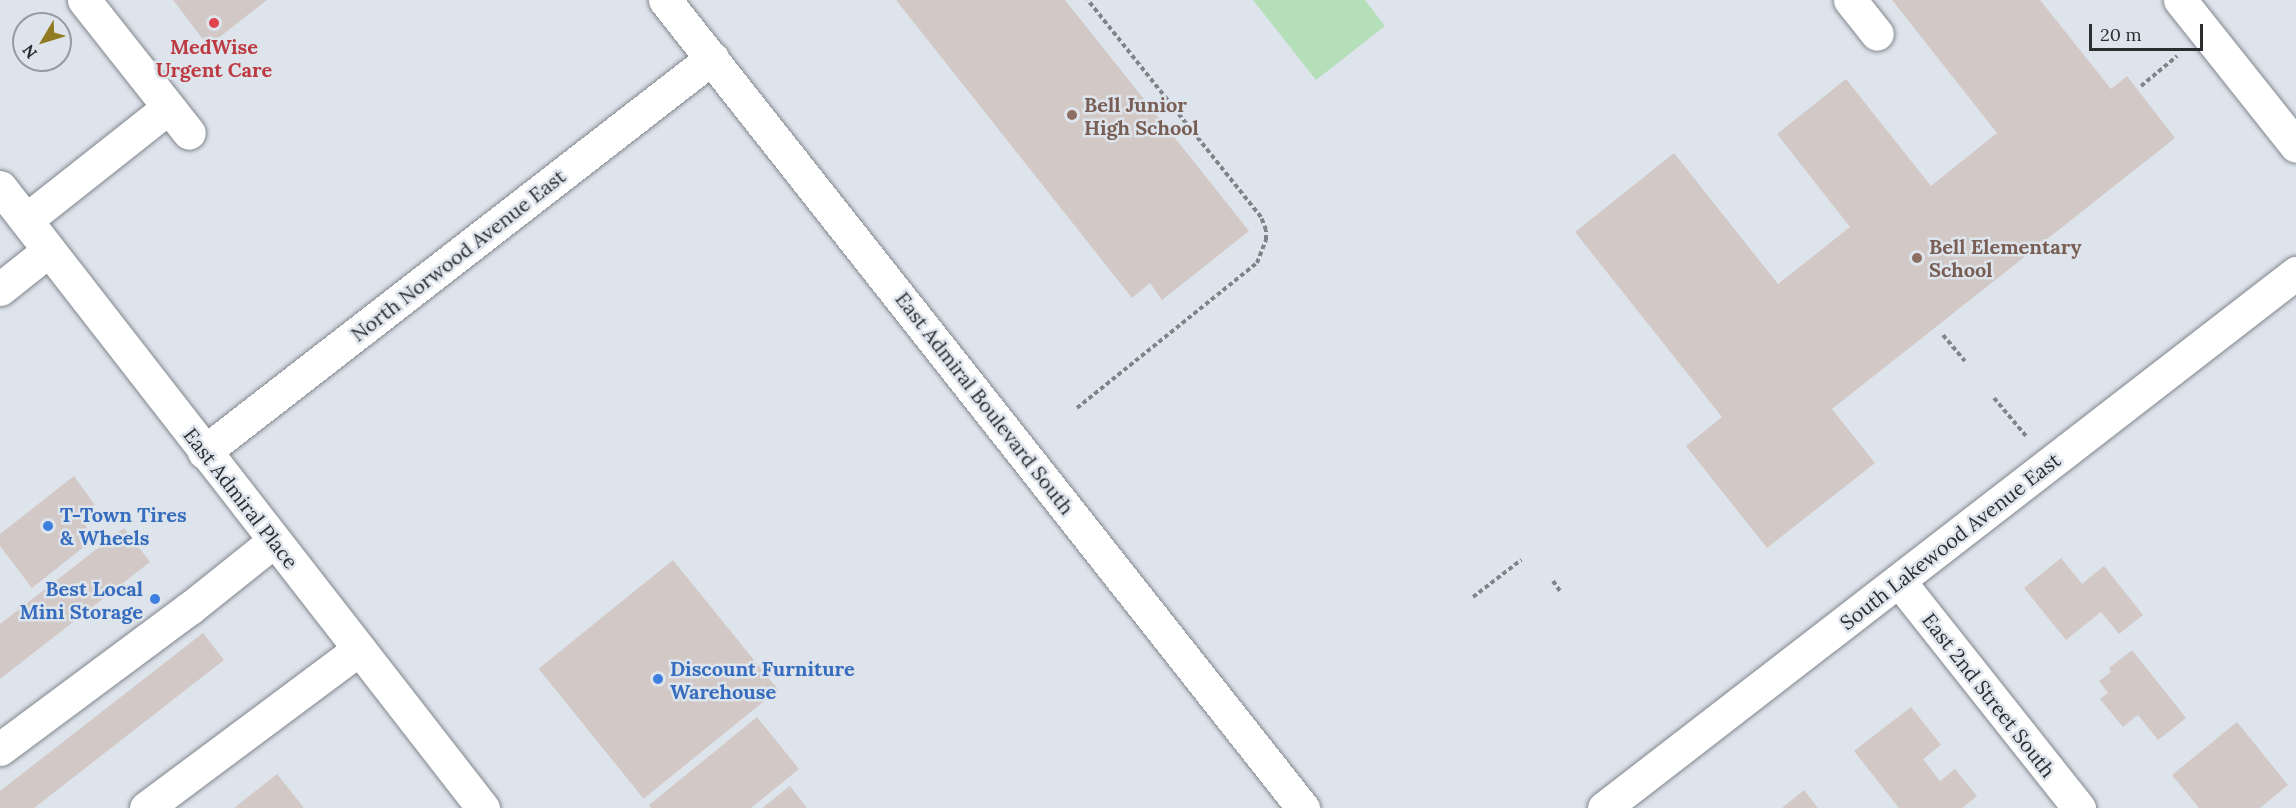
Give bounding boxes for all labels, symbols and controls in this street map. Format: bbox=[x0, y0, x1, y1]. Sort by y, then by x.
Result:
north arrow bbox=[12, 12, 72, 72]
scale bar bbox=[2092, 12, 2206, 50]
marker: MedWise Urgent Care bbox=[205, 14, 223, 32]
text: 20 m bbox=[2100, 23, 2142, 46]
place label: MedWise Urgent Care bbox=[156, 34, 272, 81]
text: N bbox=[18, 41, 41, 63]
place label: Bell Junior High School bbox=[1084, 92, 1199, 139]
marker: Bell Junior High School bbox=[1065, 108, 1079, 122]
street label: North Norwood Avenue East bbox=[346, 164, 570, 346]
place label: Bell Elementary School bbox=[1929, 234, 2082, 281]
marker: Bell Elementary School bbox=[1910, 251, 1924, 265]
street label: East Admiral Boulevard South bbox=[891, 287, 1079, 519]
street label: East Admiral Place bbox=[179, 423, 303, 573]
street label: South Lakewood Avenue East bbox=[1835, 448, 2065, 634]
place label: T-Town Tires & Wheels bbox=[60, 502, 187, 549]
marker: T-Town Tires & Wheels bbox=[41, 519, 55, 533]
place label: Best Local Mini Storage bbox=[20, 576, 143, 623]
marker: Best Local Mini Storage bbox=[148, 592, 162, 606]
street label: East 2nd Street South bbox=[1917, 608, 2061, 782]
place label: Discount Furniture Warehouse bbox=[670, 656, 855, 703]
marker: Discount Furniture Warehouse bbox=[651, 672, 665, 686]

